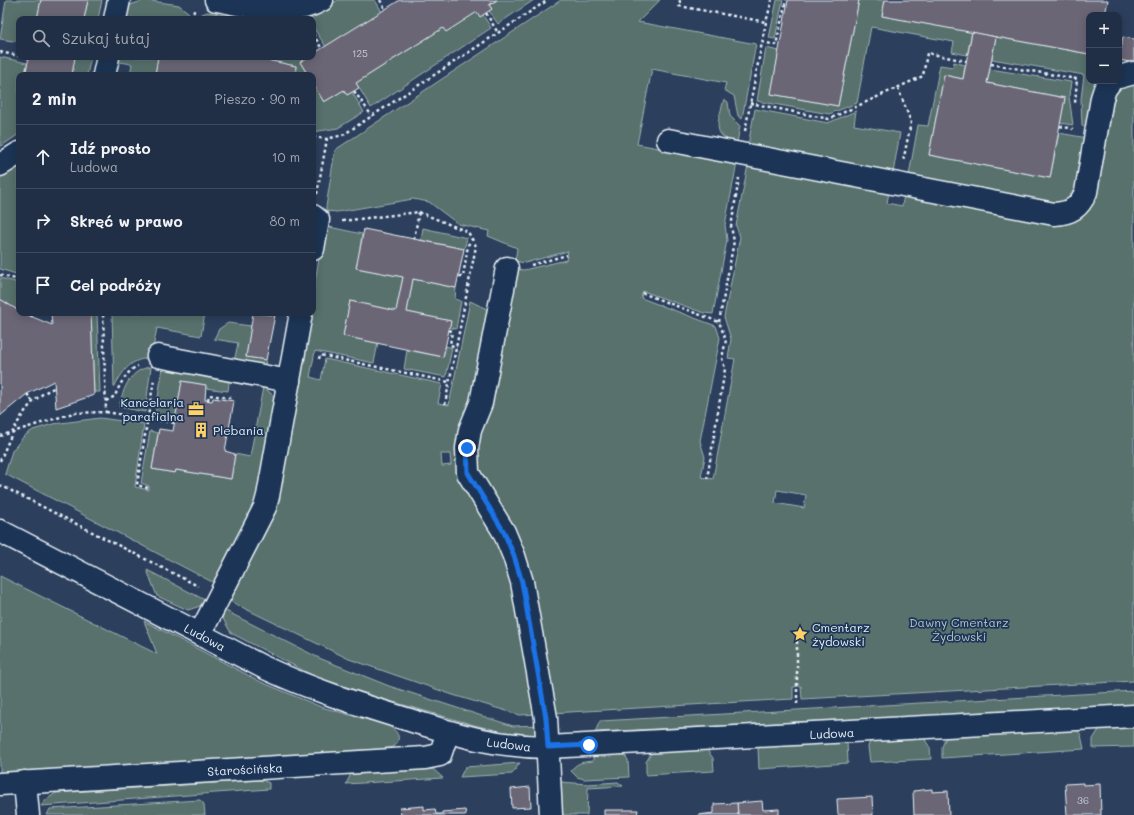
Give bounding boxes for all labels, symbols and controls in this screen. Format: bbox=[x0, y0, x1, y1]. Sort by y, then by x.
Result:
map controls bbox=[1086, 12, 1122, 84]
button: + bbox=[1086, 12, 1122, 48]
search box bbox=[16, 16, 316, 60]
icon: search bbox=[30, 27, 52, 49]
text: Szukaj tutaj bbox=[62, 28, 150, 48]
house number: 125 bbox=[352, 46, 368, 60]
button: − bbox=[1086, 48, 1122, 84]
text: 2 min bbox=[32, 87, 77, 109]
text: Pieszo · 90 m bbox=[215, 90, 300, 107]
text: Idź prosto bbox=[70, 138, 151, 158]
icon: ahead bbox=[32, 146, 54, 168]
text: 10 m bbox=[272, 148, 300, 165]
text: Ludowa bbox=[70, 158, 118, 175]
icon: right bbox=[32, 210, 54, 232]
text: Skręć w prawo bbox=[70, 211, 183, 231]
text: 80 m bbox=[270, 212, 300, 229]
icon: arrive bbox=[32, 274, 54, 296]
text: Cel podróży bbox=[70, 275, 161, 295]
place label: Kancelaria parafialna bbox=[120, 394, 184, 424]
office icon: Kancelaria parafialna bbox=[187, 400, 205, 418]
building icon: Plebania bbox=[192, 421, 210, 439]
place label: Plebania bbox=[213, 422, 264, 438]
route end bbox=[458, 439, 476, 457]
park label: Dawny Cmentarz Żydowski bbox=[909, 614, 1009, 644]
place label: Cmentarz żydowski bbox=[812, 619, 870, 649]
street label: Ludowa bbox=[182, 620, 228, 654]
place icon: Cmentarz żydowski bbox=[791, 625, 809, 643]
street label: Ludowa bbox=[809, 724, 855, 742]
street label: Ludowa bbox=[486, 733, 532, 755]
route start bbox=[580, 736, 598, 754]
street label: Starościńska bbox=[207, 759, 283, 779]
house number: 36 bbox=[1077, 793, 1089, 807]

